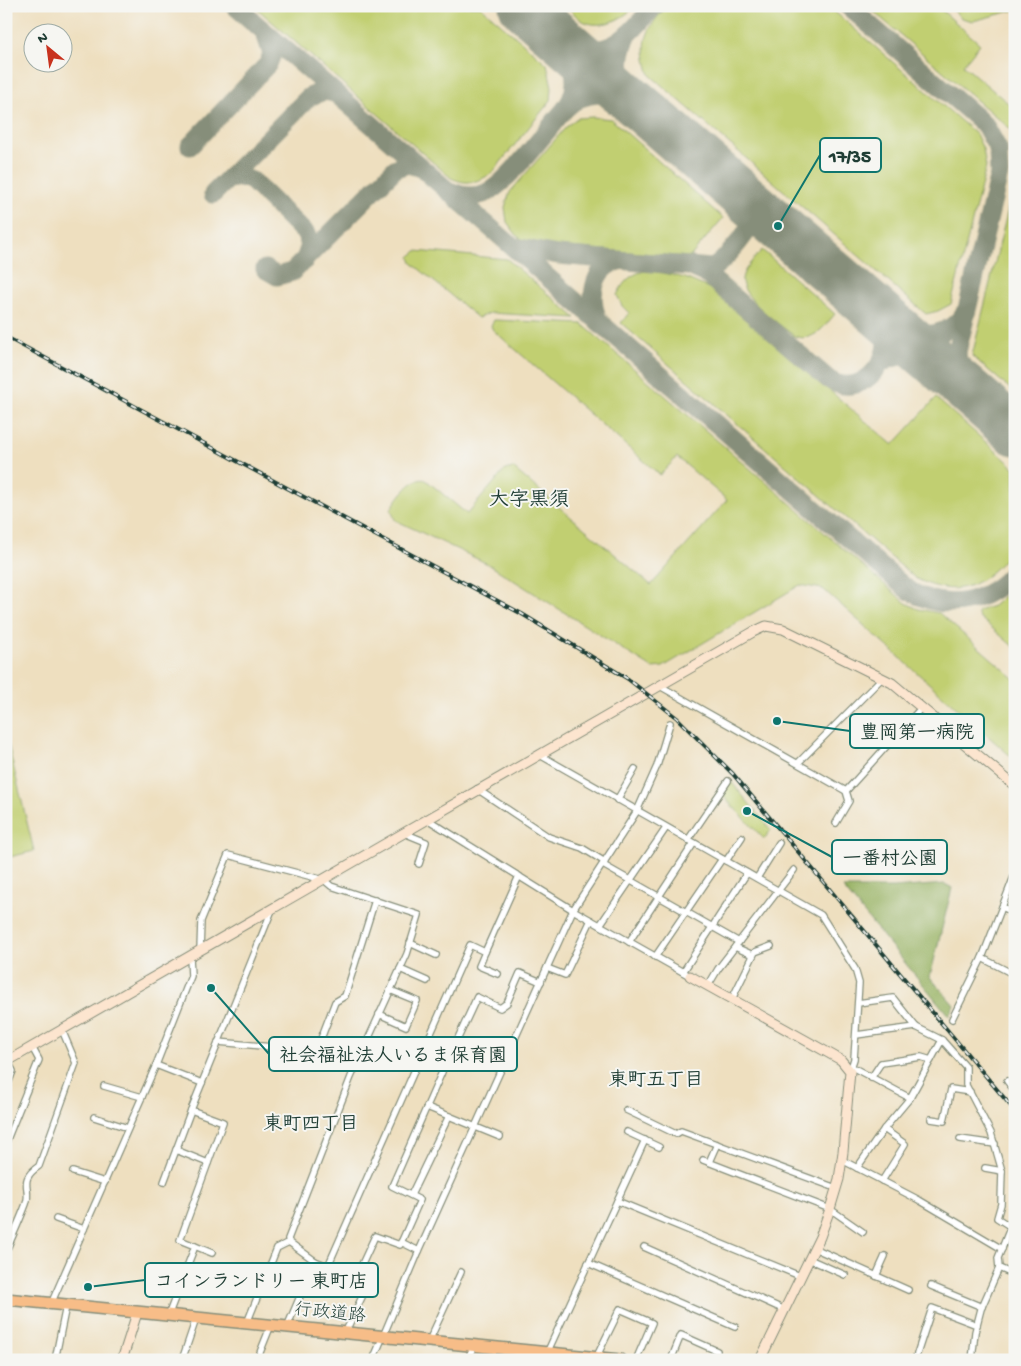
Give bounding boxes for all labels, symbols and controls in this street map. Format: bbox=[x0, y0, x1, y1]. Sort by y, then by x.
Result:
north arrow bbox=[22, 22, 72, 72]
text: N bbox=[35, 29, 51, 48]
callout: 17/35 bbox=[820, 138, 881, 172]
text: 17/35 bbox=[828, 147, 871, 170]
district label: 大字黒須 bbox=[489, 488, 569, 513]
callout: 豊岡第一病院 bbox=[850, 714, 984, 748]
text: 豊岡第一病院 bbox=[860, 722, 974, 746]
callout: 一番村公園 bbox=[832, 840, 947, 874]
text: 一番村公園 bbox=[842, 848, 938, 872]
callout: 社会福祉法人いるま保育園 bbox=[269, 1037, 517, 1071]
text: 社会福祉法人いるま保育園 bbox=[279, 1045, 507, 1069]
district label: 東町五丁目 bbox=[608, 1069, 704, 1093]
district label: 東町四丁目 bbox=[263, 1113, 359, 1137]
callout: コインランドリー 東町店 bbox=[145, 1263, 378, 1297]
text: コインランドリー 東町店 bbox=[154, 1271, 368, 1295]
street label: 行政道路 bbox=[293, 1299, 367, 1328]

